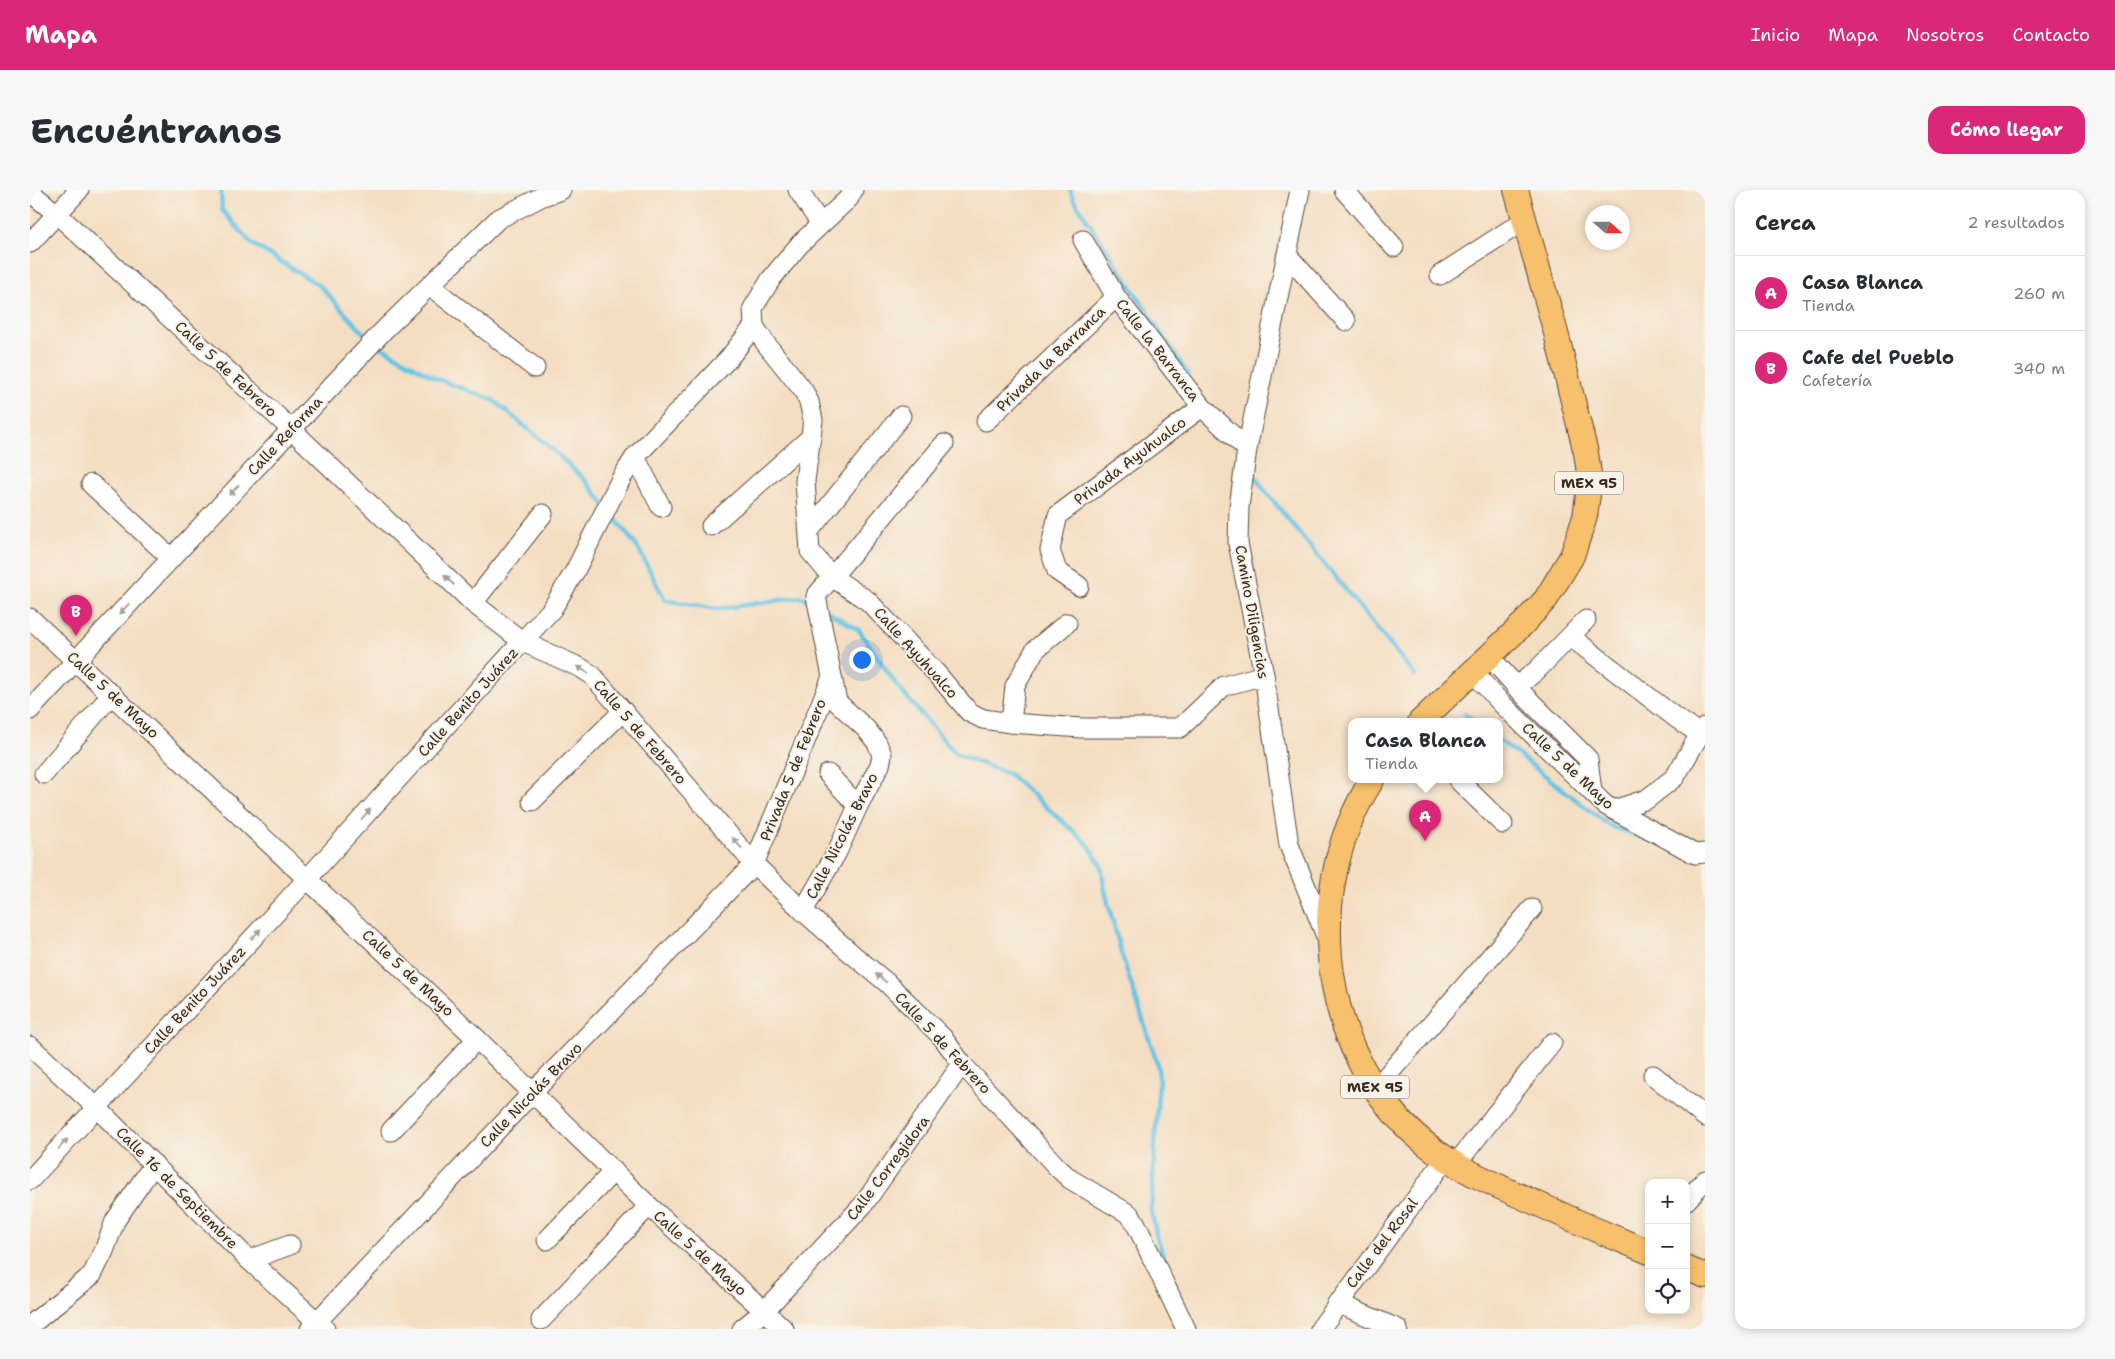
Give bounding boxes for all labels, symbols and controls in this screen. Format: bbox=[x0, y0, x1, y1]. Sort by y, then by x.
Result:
text: Mapa bbox=[25, 19, 97, 51]
text: Inicio bbox=[1751, 23, 1800, 47]
text: Mapa bbox=[1828, 23, 1878, 47]
text: Nosotros bbox=[1906, 23, 1984, 47]
text: Contacto bbox=[2012, 23, 2090, 47]
button: Cómo llegar bbox=[1928, 106, 2085, 154]
text: Encuéntranos bbox=[30, 107, 282, 154]
north arrow bbox=[1585, 205, 1630, 250]
text: Cerca bbox=[1755, 209, 1816, 237]
text: 2 resultados bbox=[1967, 212, 2065, 233]
text: Casa Blanca bbox=[1802, 270, 1923, 295]
text: A bbox=[1765, 283, 1777, 304]
text: 260 m bbox=[2013, 283, 2065, 304]
street label: Calle la Barranca bbox=[1112, 295, 1205, 406]
text: Tienda bbox=[1802, 295, 1855, 316]
street label: Privada la Barranca bbox=[992, 301, 1110, 416]
street label: Calle 5 de Febrero bbox=[171, 316, 281, 422]
text: Cafe del Pueblo bbox=[1802, 345, 1954, 370]
text: B bbox=[1766, 358, 1776, 379]
text: 340 m bbox=[2013, 358, 2065, 379]
text: Cafetería bbox=[1802, 370, 1872, 391]
street label: Calle Reforma bbox=[243, 391, 327, 480]
street label: Privada Ayuhualco bbox=[1070, 412, 1190, 510]
road number: MEX 95 bbox=[1555, 472, 1623, 494]
one-way arrow bbox=[228, 484, 240, 496]
street label: Camino Diligencias bbox=[1230, 544, 1274, 680]
one-way arrow bbox=[443, 574, 455, 586]
pin: B bbox=[60, 595, 92, 636]
one-way arrow bbox=[118, 603, 130, 615]
street label: Calle Ayuhualco bbox=[870, 603, 962, 703]
street label: Calle Benito Juárez bbox=[413, 643, 523, 761]
street label: Calle 5 de Mayo bbox=[63, 647, 163, 743]
your location bbox=[849, 647, 875, 673]
one-way arrow bbox=[576, 665, 589, 674]
street label: Calle 5 de Febrero bbox=[589, 675, 691, 789]
street label: Privada 5 de Febrero bbox=[755, 696, 831, 844]
popup bbox=[1348, 718, 1503, 783]
street label: Calle 5 de Mayo bbox=[1518, 718, 1618, 814]
text: Casa Blanca bbox=[1365, 728, 1486, 753]
text: Tienda bbox=[1365, 753, 1418, 774]
street label: Calle Nicolás Bravo bbox=[801, 769, 883, 903]
pin: A bbox=[1409, 800, 1441, 841]
one-way arrow bbox=[360, 809, 372, 821]
one-way arrow bbox=[731, 837, 742, 850]
street label: Calle 5 de Mayo bbox=[358, 925, 458, 1021]
one-way arrow bbox=[250, 928, 262, 940]
street label: Calle Benito Juárez bbox=[140, 942, 250, 1058]
one-way arrow bbox=[875, 972, 888, 983]
street label: Calle 5 de Febrero bbox=[890, 988, 996, 1098]
street label: Calle Nicolás Bravo bbox=[475, 1038, 587, 1152]
road number: MEX 95 bbox=[1341, 1076, 1409, 1099]
street label: Calle Corregidora bbox=[842, 1111, 934, 1225]
street label: Calle 16 de Septiembre bbox=[112, 1123, 242, 1253]
one-way arrow bbox=[57, 1137, 68, 1150]
map controls bbox=[1645, 1179, 1690, 1314]
button: + bbox=[1645, 1179, 1690, 1224]
street label: Calle del Rosal bbox=[1342, 1193, 1423, 1292]
street label: Calle 5 de Mayo bbox=[649, 1206, 751, 1300]
button: − bbox=[1645, 1224, 1690, 1269]
button: locate bbox=[1645, 1269, 1690, 1314]

